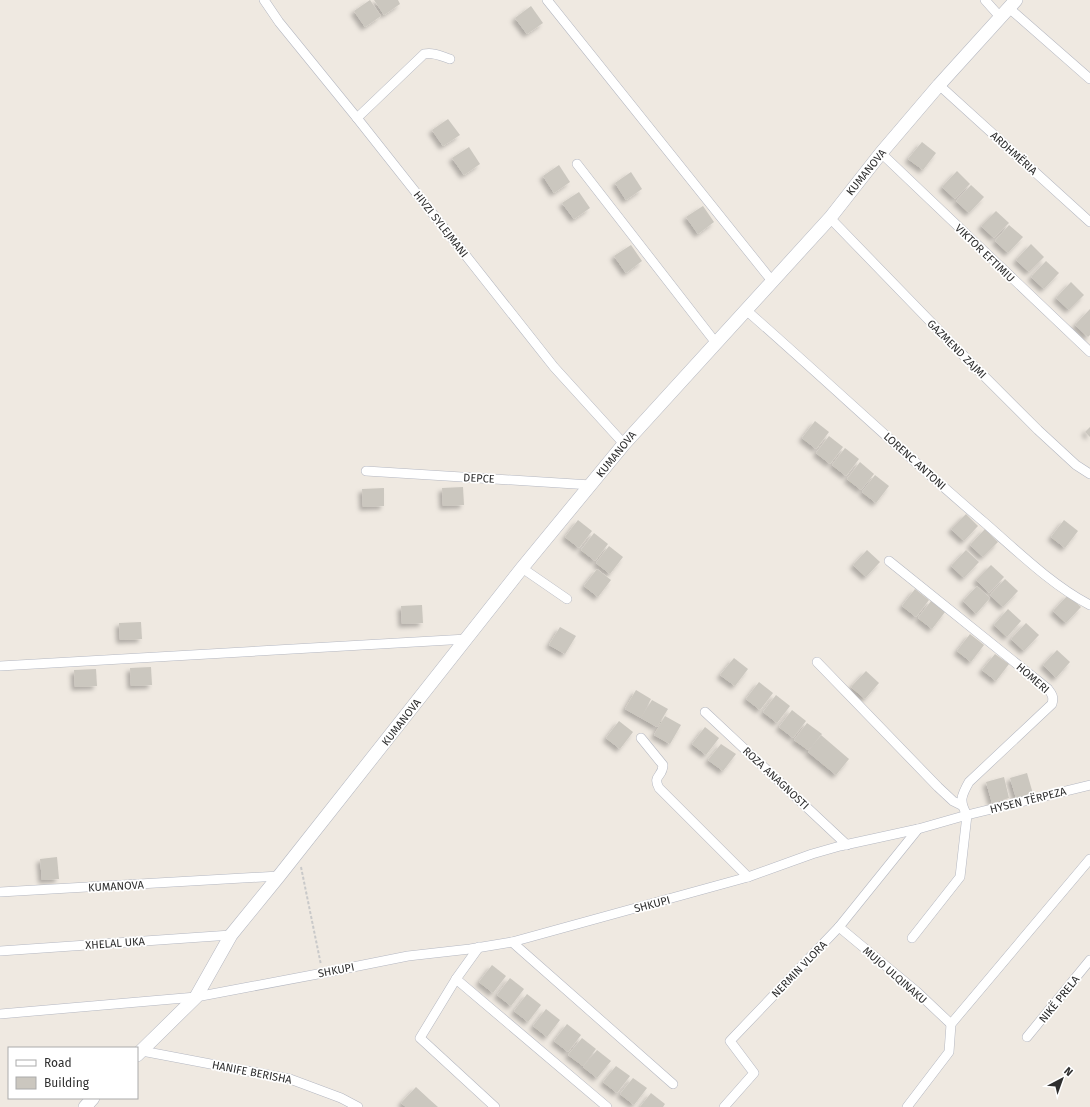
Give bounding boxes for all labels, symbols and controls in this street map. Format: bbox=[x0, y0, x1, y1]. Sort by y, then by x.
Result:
street label: ARDHMËRIA bbox=[988, 128, 1041, 178]
street label: KUMANOVA bbox=[844, 146, 889, 198]
street label: HIVZI SYLEJMANI bbox=[411, 189, 471, 260]
street label: VIKTOR EFTIMIU bbox=[952, 222, 1017, 285]
street label: GAZMEND ZAJMI bbox=[924, 317, 989, 382]
street label: KUMANOVA bbox=[594, 428, 639, 480]
street label: LORENC ANTONI bbox=[881, 430, 948, 493]
street label: DEPCE bbox=[463, 471, 495, 486]
street label: HOMERI bbox=[1014, 661, 1052, 696]
street label: KUMANOVA bbox=[379, 696, 424, 748]
street label: ROZA ANAGNOSTI bbox=[740, 744, 811, 812]
street label: HYSEN TËRPEZA bbox=[988, 784, 1068, 816]
street label: KUMANOVA bbox=[88, 879, 145, 894]
street label: SHKUPI bbox=[633, 893, 672, 916]
street label: XHELAL UKA bbox=[85, 935, 146, 952]
street label: NERMIN VLORA bbox=[769, 938, 830, 1000]
street label: MUJO ULQINAKU bbox=[860, 944, 929, 1007]
street label: SHKUPI bbox=[317, 961, 355, 980]
street label: NIKË PRELA bbox=[1036, 972, 1083, 1025]
legend bbox=[8, 1047, 138, 1099]
text: Road bbox=[44, 1056, 72, 1070]
street label: HANIFE BERISHA bbox=[211, 1058, 294, 1087]
north arrow bbox=[1042, 1059, 1082, 1099]
text: N bbox=[1061, 1065, 1075, 1079]
text: Building bbox=[44, 1076, 90, 1090]

